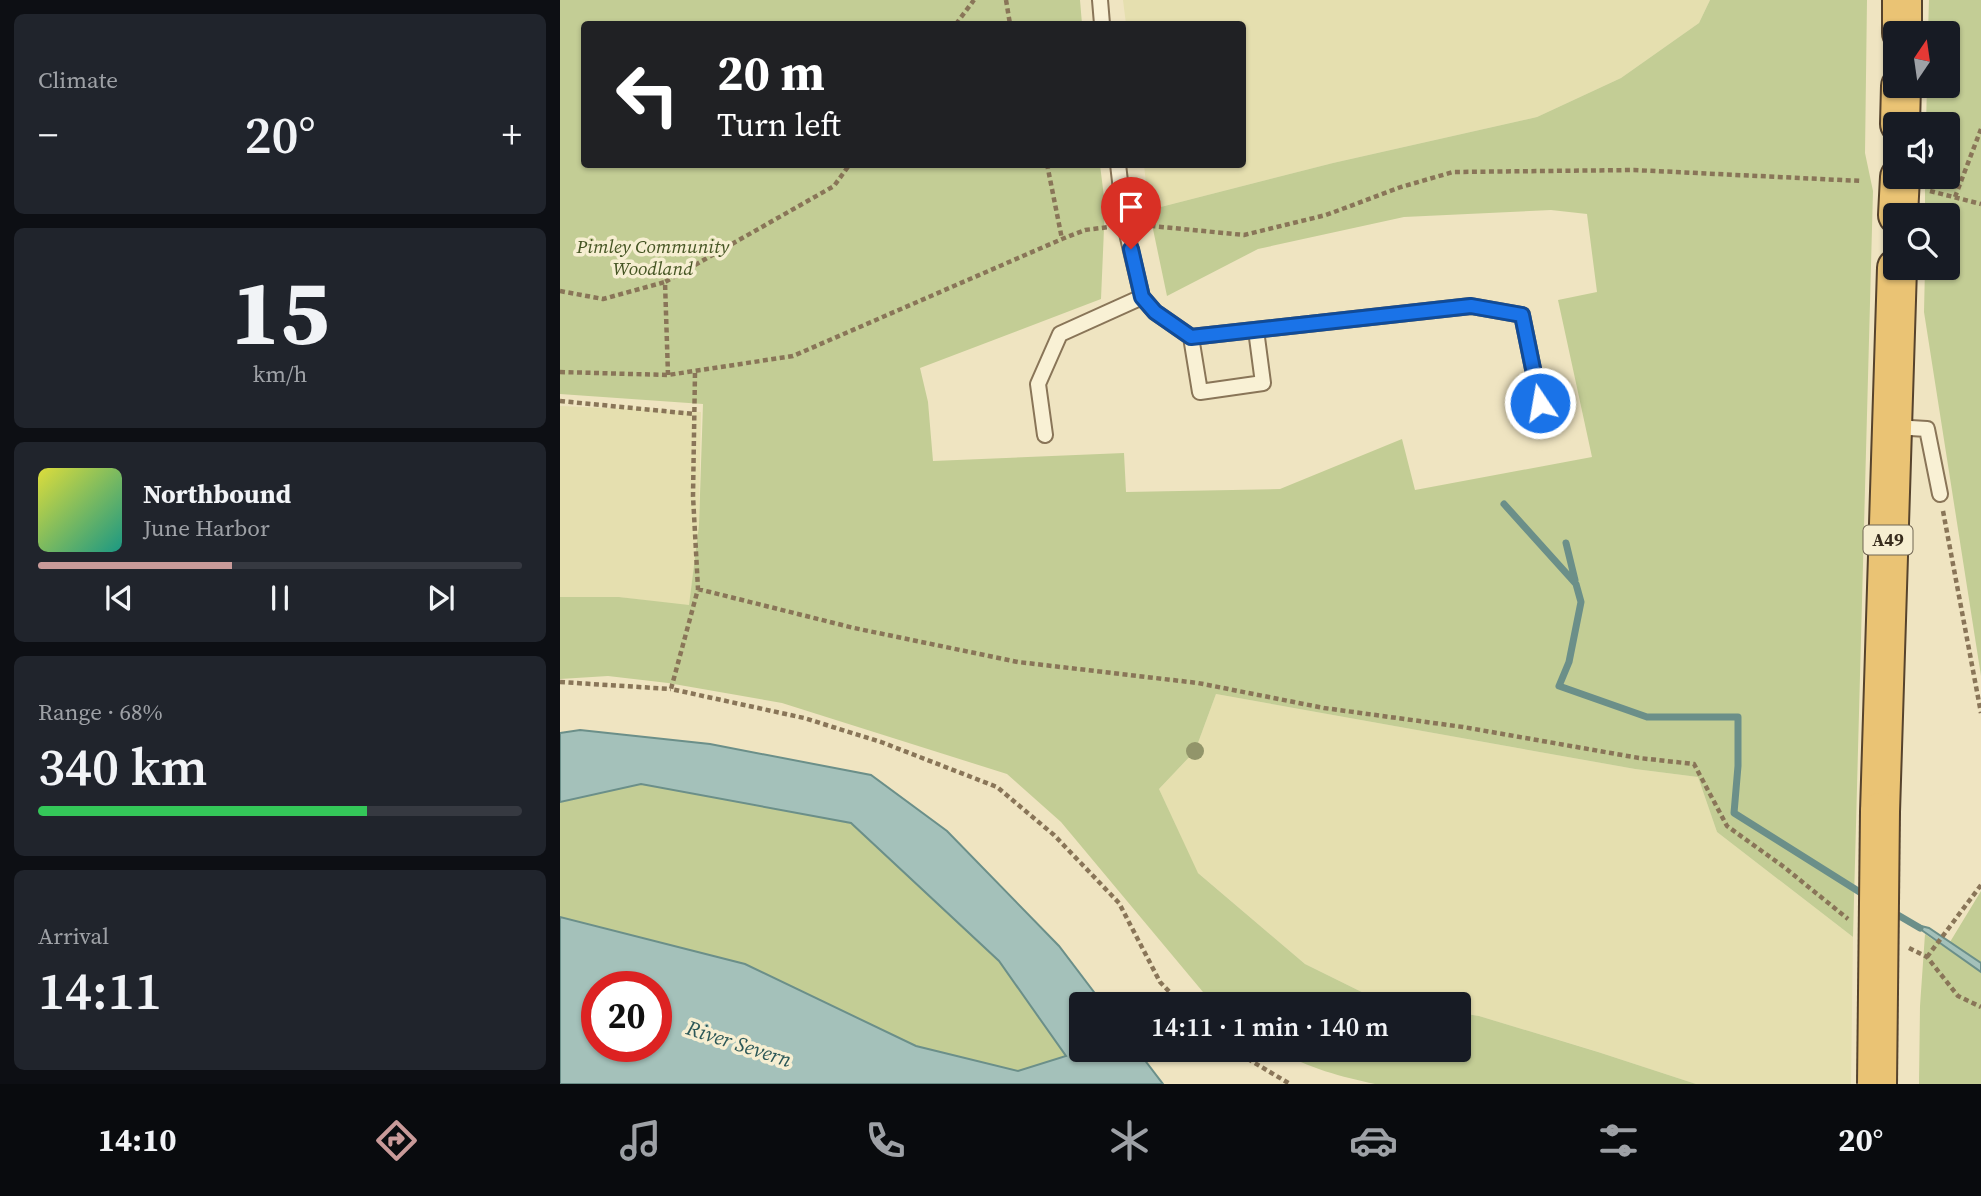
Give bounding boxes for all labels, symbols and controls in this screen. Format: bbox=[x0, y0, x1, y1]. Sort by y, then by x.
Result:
north arrow bbox=[1883, 21, 1960, 98]
map controls bbox=[1883, 21, 1960, 280]
text: 20 m bbox=[717, 39, 825, 106]
icon: left bbox=[602, 49, 693, 140]
text: Climate bbox=[38, 64, 118, 96]
text: 20° bbox=[244, 99, 316, 170]
text: Turn left bbox=[717, 103, 841, 147]
text: − bbox=[38, 109, 58, 161]
text: + bbox=[502, 109, 522, 161]
button: sound bbox=[1883, 112, 1960, 189]
pin bbox=[1101, 177, 1161, 249]
icon: arrive bbox=[1112, 188, 1150, 226]
button: search bbox=[1883, 203, 1960, 280]
park label: Pimley Community Woodland bbox=[576, 233, 730, 281]
text: 15 bbox=[231, 250, 329, 374]
text: km/h bbox=[253, 358, 307, 390]
position arrow bbox=[1503, 366, 1577, 440]
text: Northbound bbox=[143, 476, 291, 512]
text: June Harbor bbox=[143, 512, 270, 544]
road number: A49 bbox=[1864, 526, 1912, 554]
icon: previous bbox=[100, 579, 138, 617]
icon: pause bbox=[261, 579, 299, 617]
icon: next bbox=[422, 579, 460, 617]
text: Range · 68% bbox=[38, 696, 163, 728]
text: 340 km bbox=[38, 731, 207, 802]
text: Arrival bbox=[38, 920, 109, 952]
text: 14:11 bbox=[38, 955, 162, 1026]
speed limit sign: 20 bbox=[581, 971, 672, 1062]
text: 14:11 · 1 min · 140 m bbox=[1151, 1009, 1389, 1045]
water label: River Severn bbox=[682, 1013, 796, 1074]
icon: directions bbox=[372, 1116, 421, 1165]
icon: music bbox=[616, 1116, 665, 1165]
icon: phone bbox=[861, 1116, 910, 1165]
icon: climate bbox=[1105, 1116, 1154, 1165]
icon: car bbox=[1349, 1116, 1398, 1165]
icon: filters bbox=[1594, 1116, 1643, 1165]
text: 14:10 bbox=[98, 1118, 177, 1162]
text: 20° bbox=[1838, 1118, 1883, 1162]

